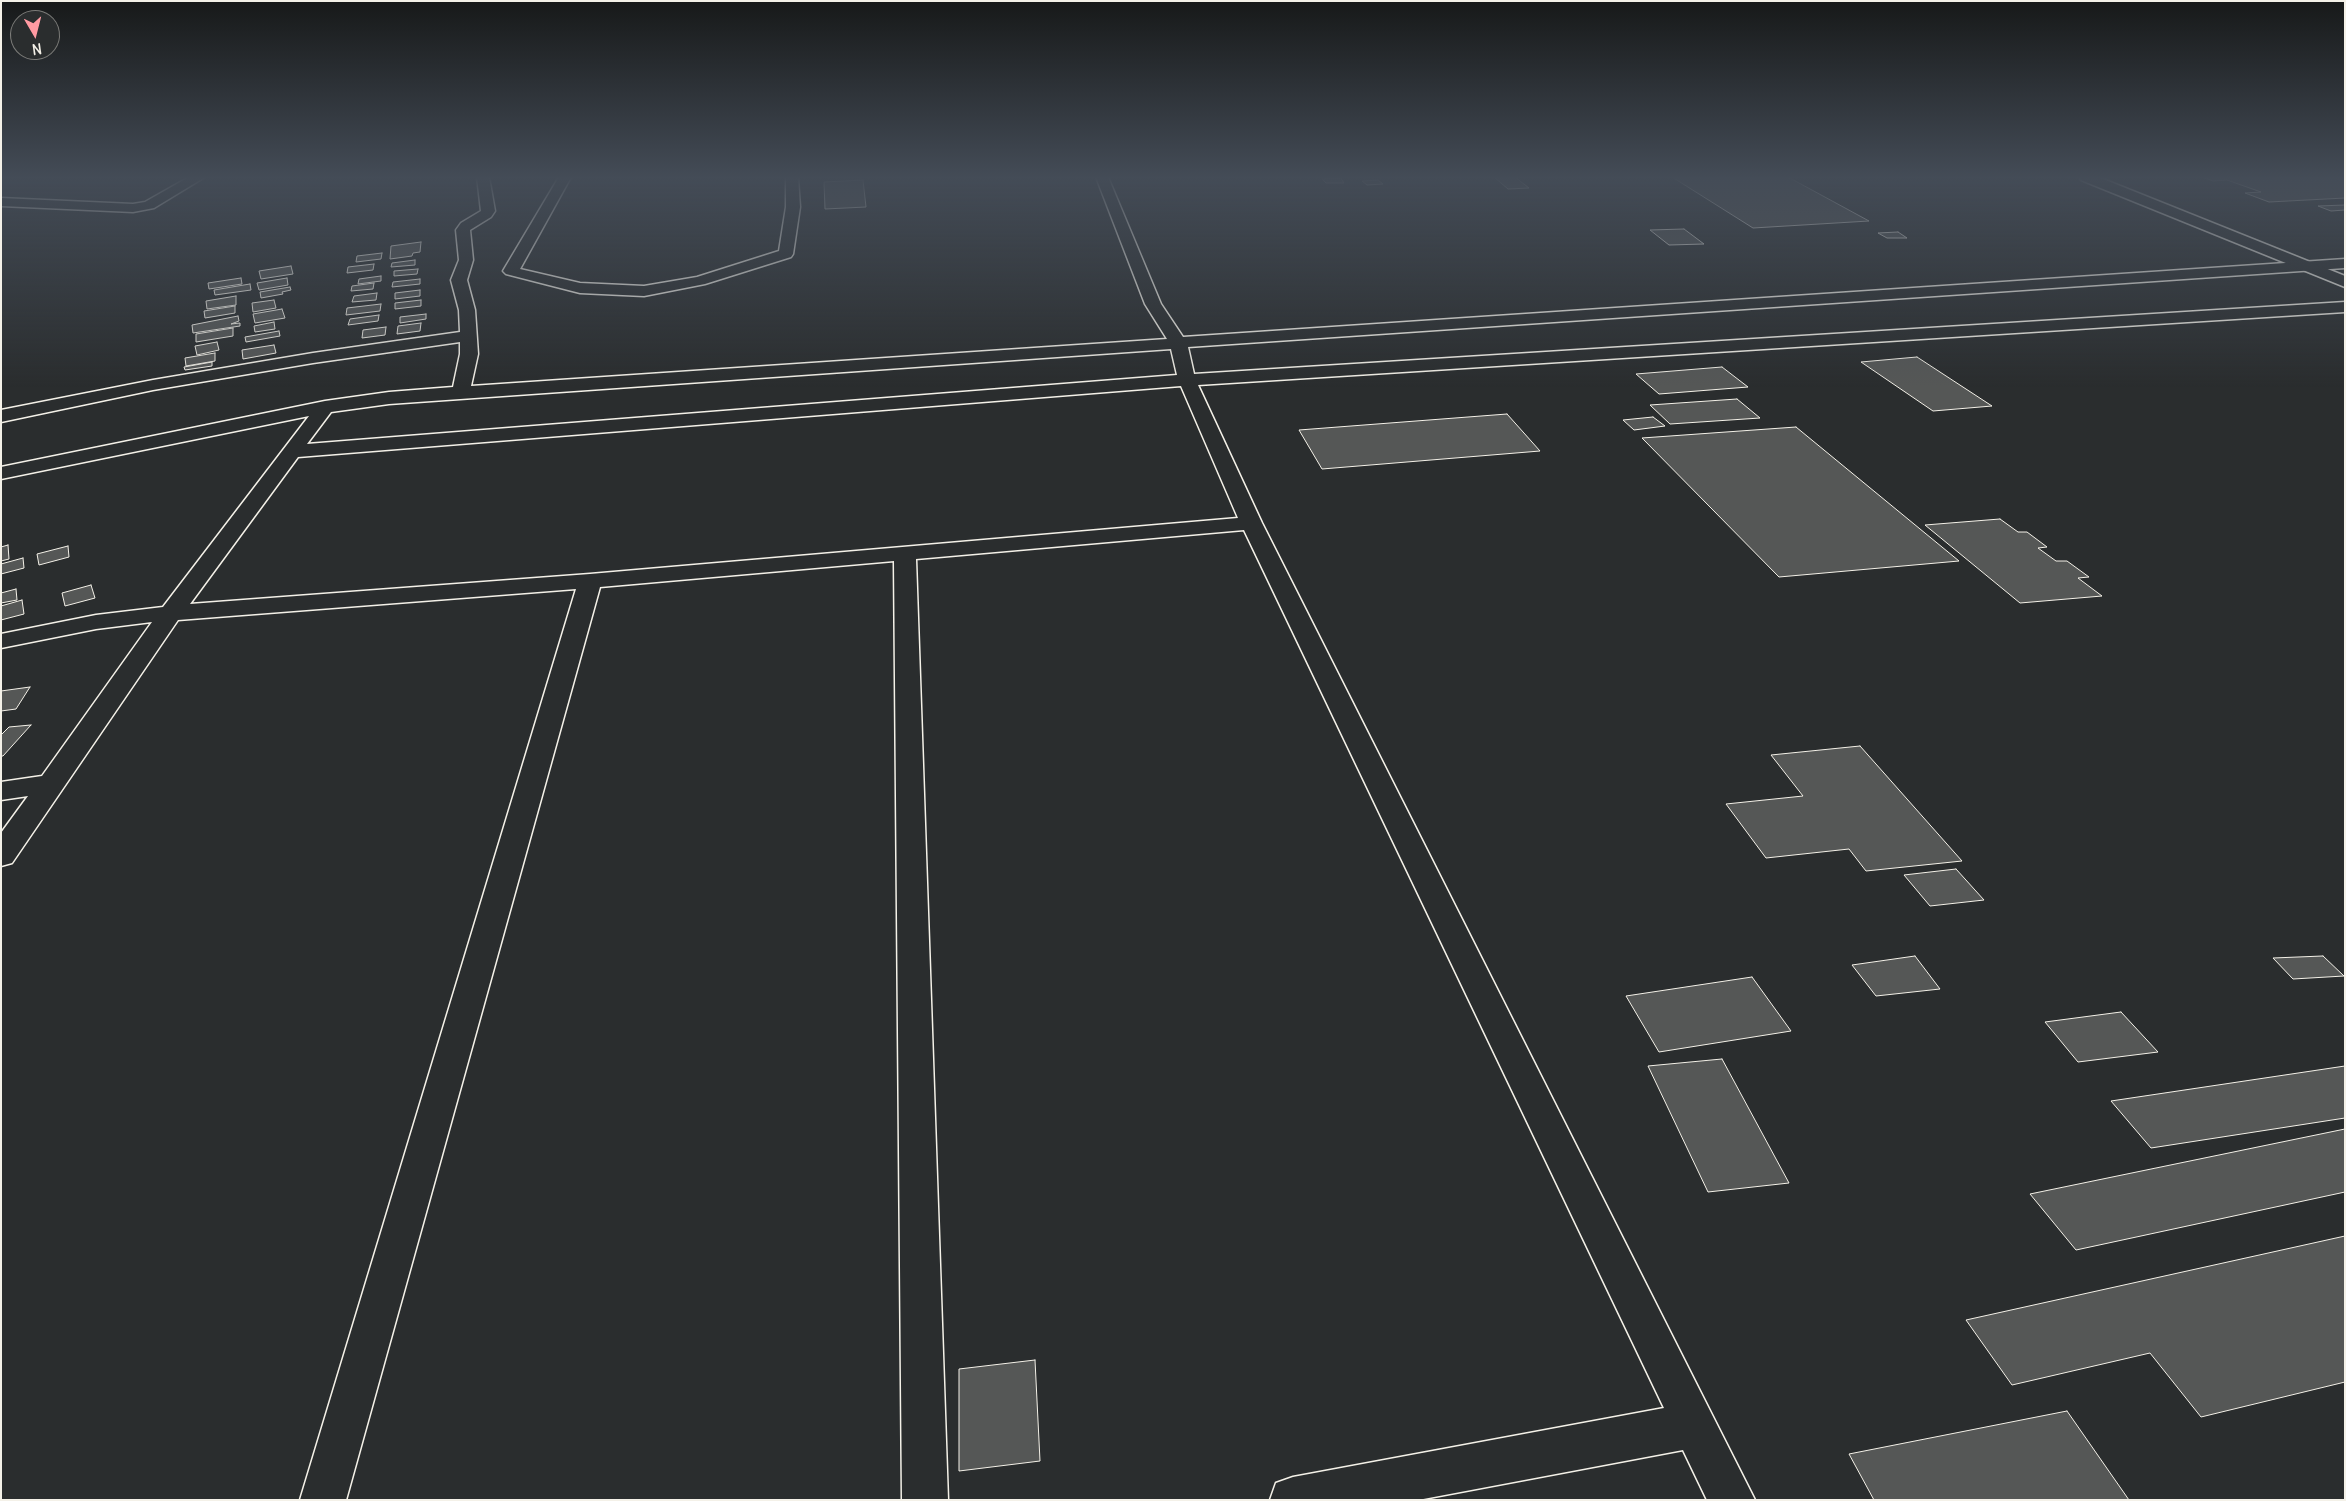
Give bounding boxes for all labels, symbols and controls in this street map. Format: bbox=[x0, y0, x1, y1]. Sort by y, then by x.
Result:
north arrow bbox=[10, 10, 60, 60]
text: N bbox=[31, 39, 43, 58]

